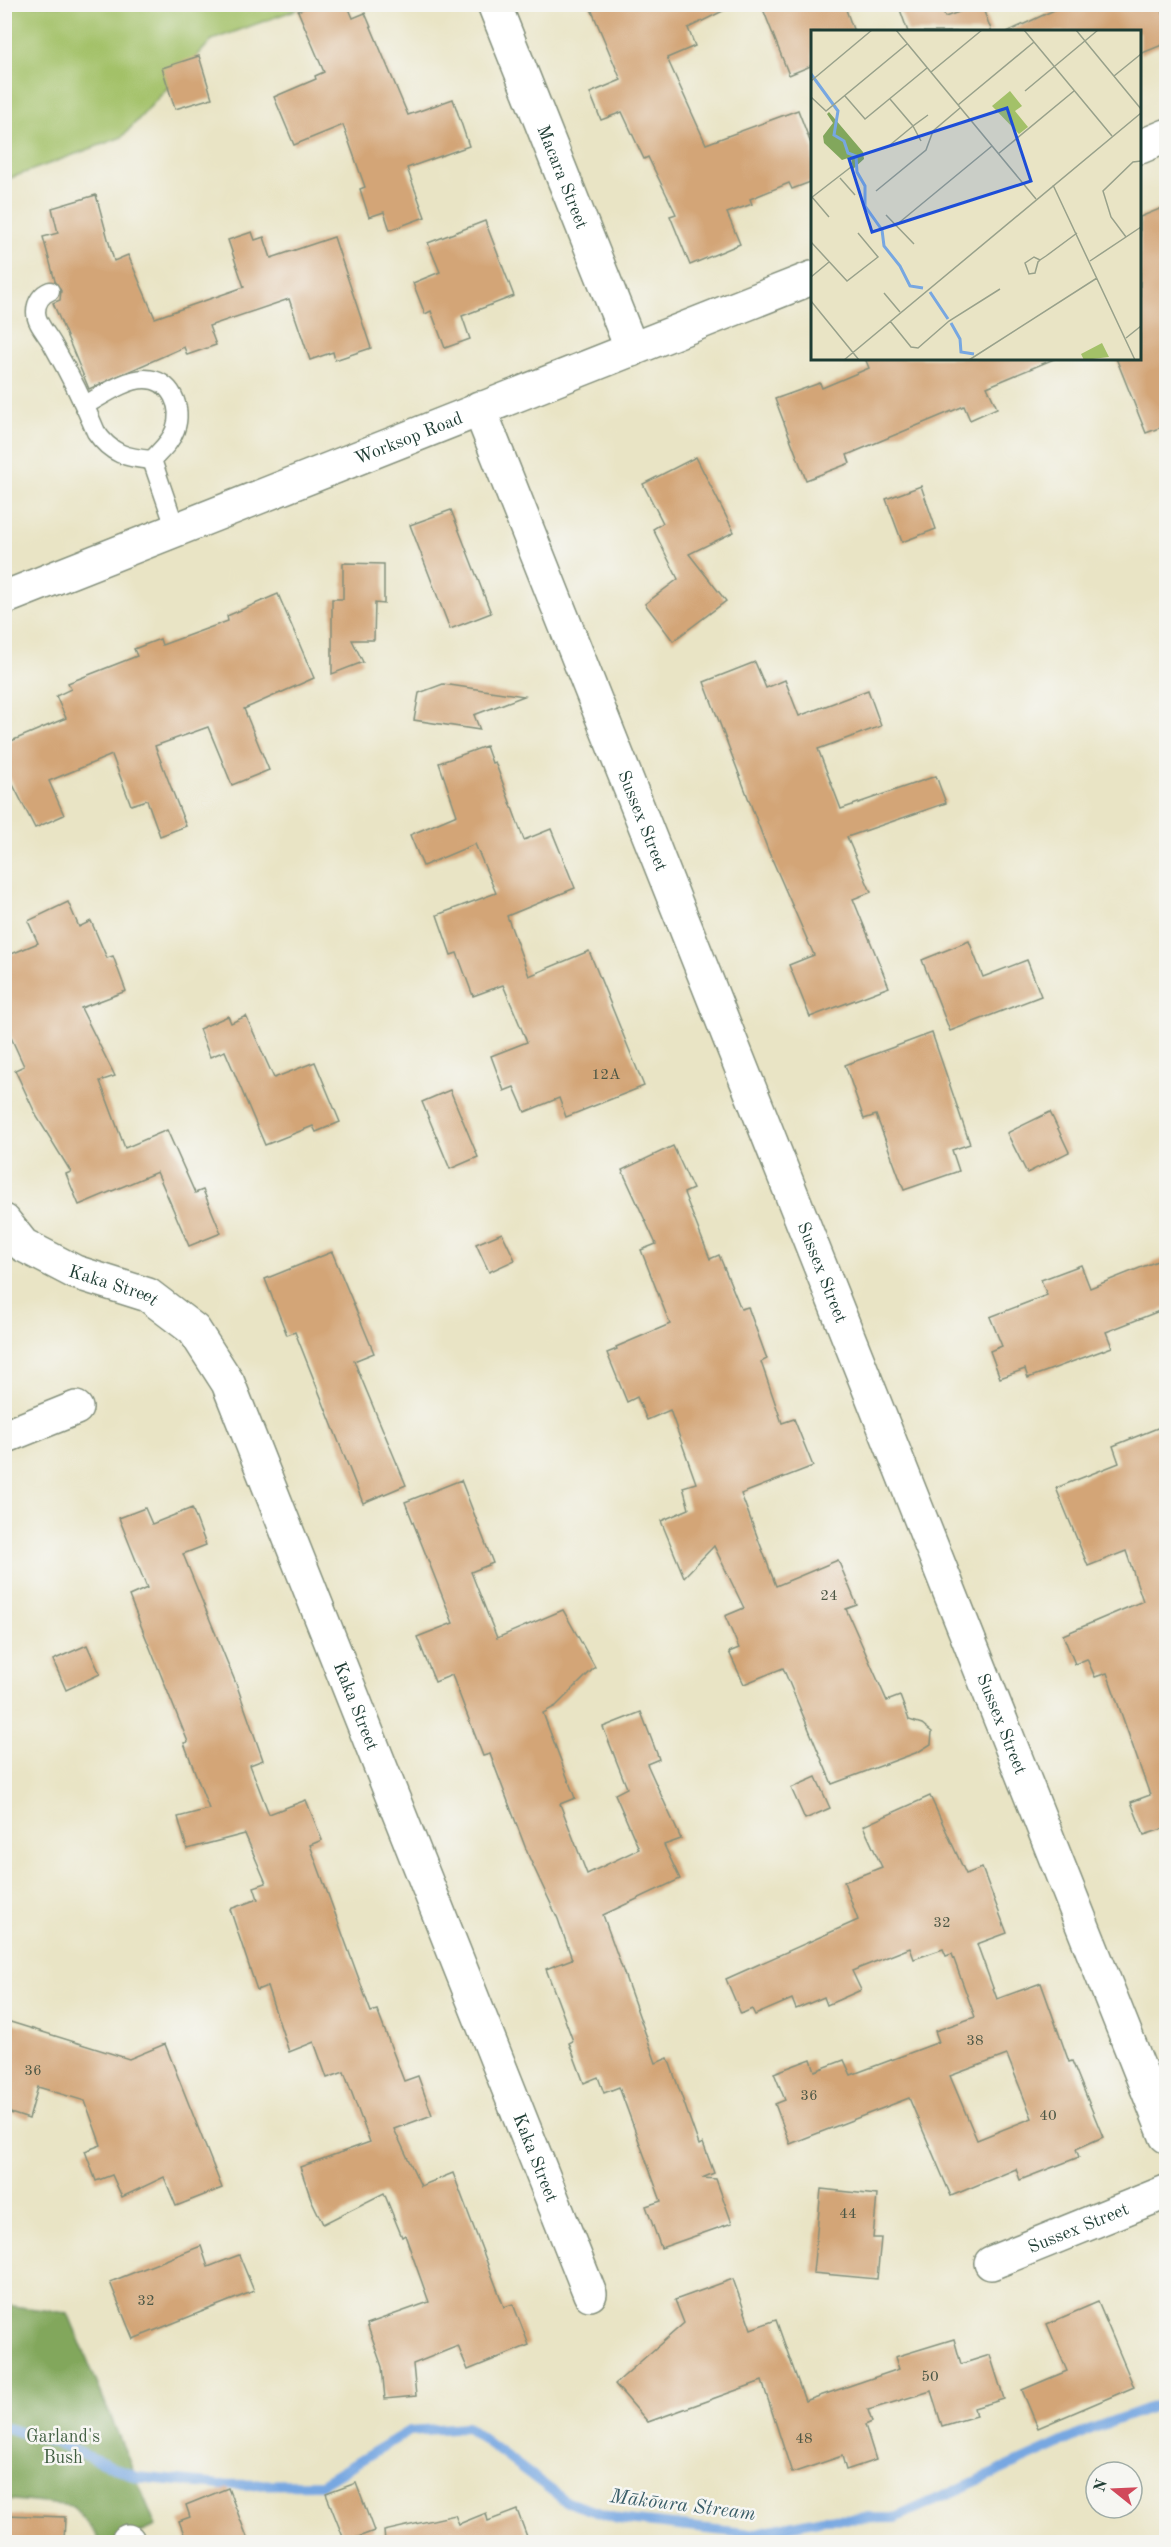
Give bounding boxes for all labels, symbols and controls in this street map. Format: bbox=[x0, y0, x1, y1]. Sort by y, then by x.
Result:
inset map bbox=[811, 30, 1141, 360]
street label: Macara Street bbox=[533, 123, 591, 231]
street label: Worksop Road bbox=[352, 409, 465, 468]
street label: Sussex Street bbox=[614, 768, 670, 874]
house number: 12A bbox=[592, 1068, 621, 1083]
street label: Sussex Street bbox=[794, 1220, 850, 1326]
street label: Kaka Street bbox=[66, 1263, 162, 1310]
house number: 24 bbox=[820, 1589, 838, 1604]
street label: Kaka Street bbox=[330, 1659, 381, 1753]
street label: Sussex Street bbox=[973, 1671, 1029, 1777]
house number: 32 bbox=[933, 1916, 951, 1931]
house number: 38 bbox=[966, 2034, 984, 2049]
house number: 36 bbox=[24, 2064, 42, 2079]
house number: 36 bbox=[800, 2089, 818, 2104]
house number: 40 bbox=[1039, 2109, 1057, 2124]
street label: Kaka Street bbox=[509, 2111, 561, 2205]
street label: Sussex Street bbox=[1026, 2200, 1131, 2257]
house number: 44 bbox=[839, 2207, 857, 2222]
house number: 32 bbox=[137, 2294, 155, 2309]
house number: 50 bbox=[921, 2370, 939, 2385]
park label: Garland's Bush bbox=[26, 2428, 100, 2467]
house number: 48 bbox=[795, 2432, 813, 2447]
north arrow bbox=[1084, 2460, 1144, 2520]
text: N bbox=[1092, 2477, 1111, 2494]
water label: Mākōura Stream bbox=[608, 2487, 757, 2525]

